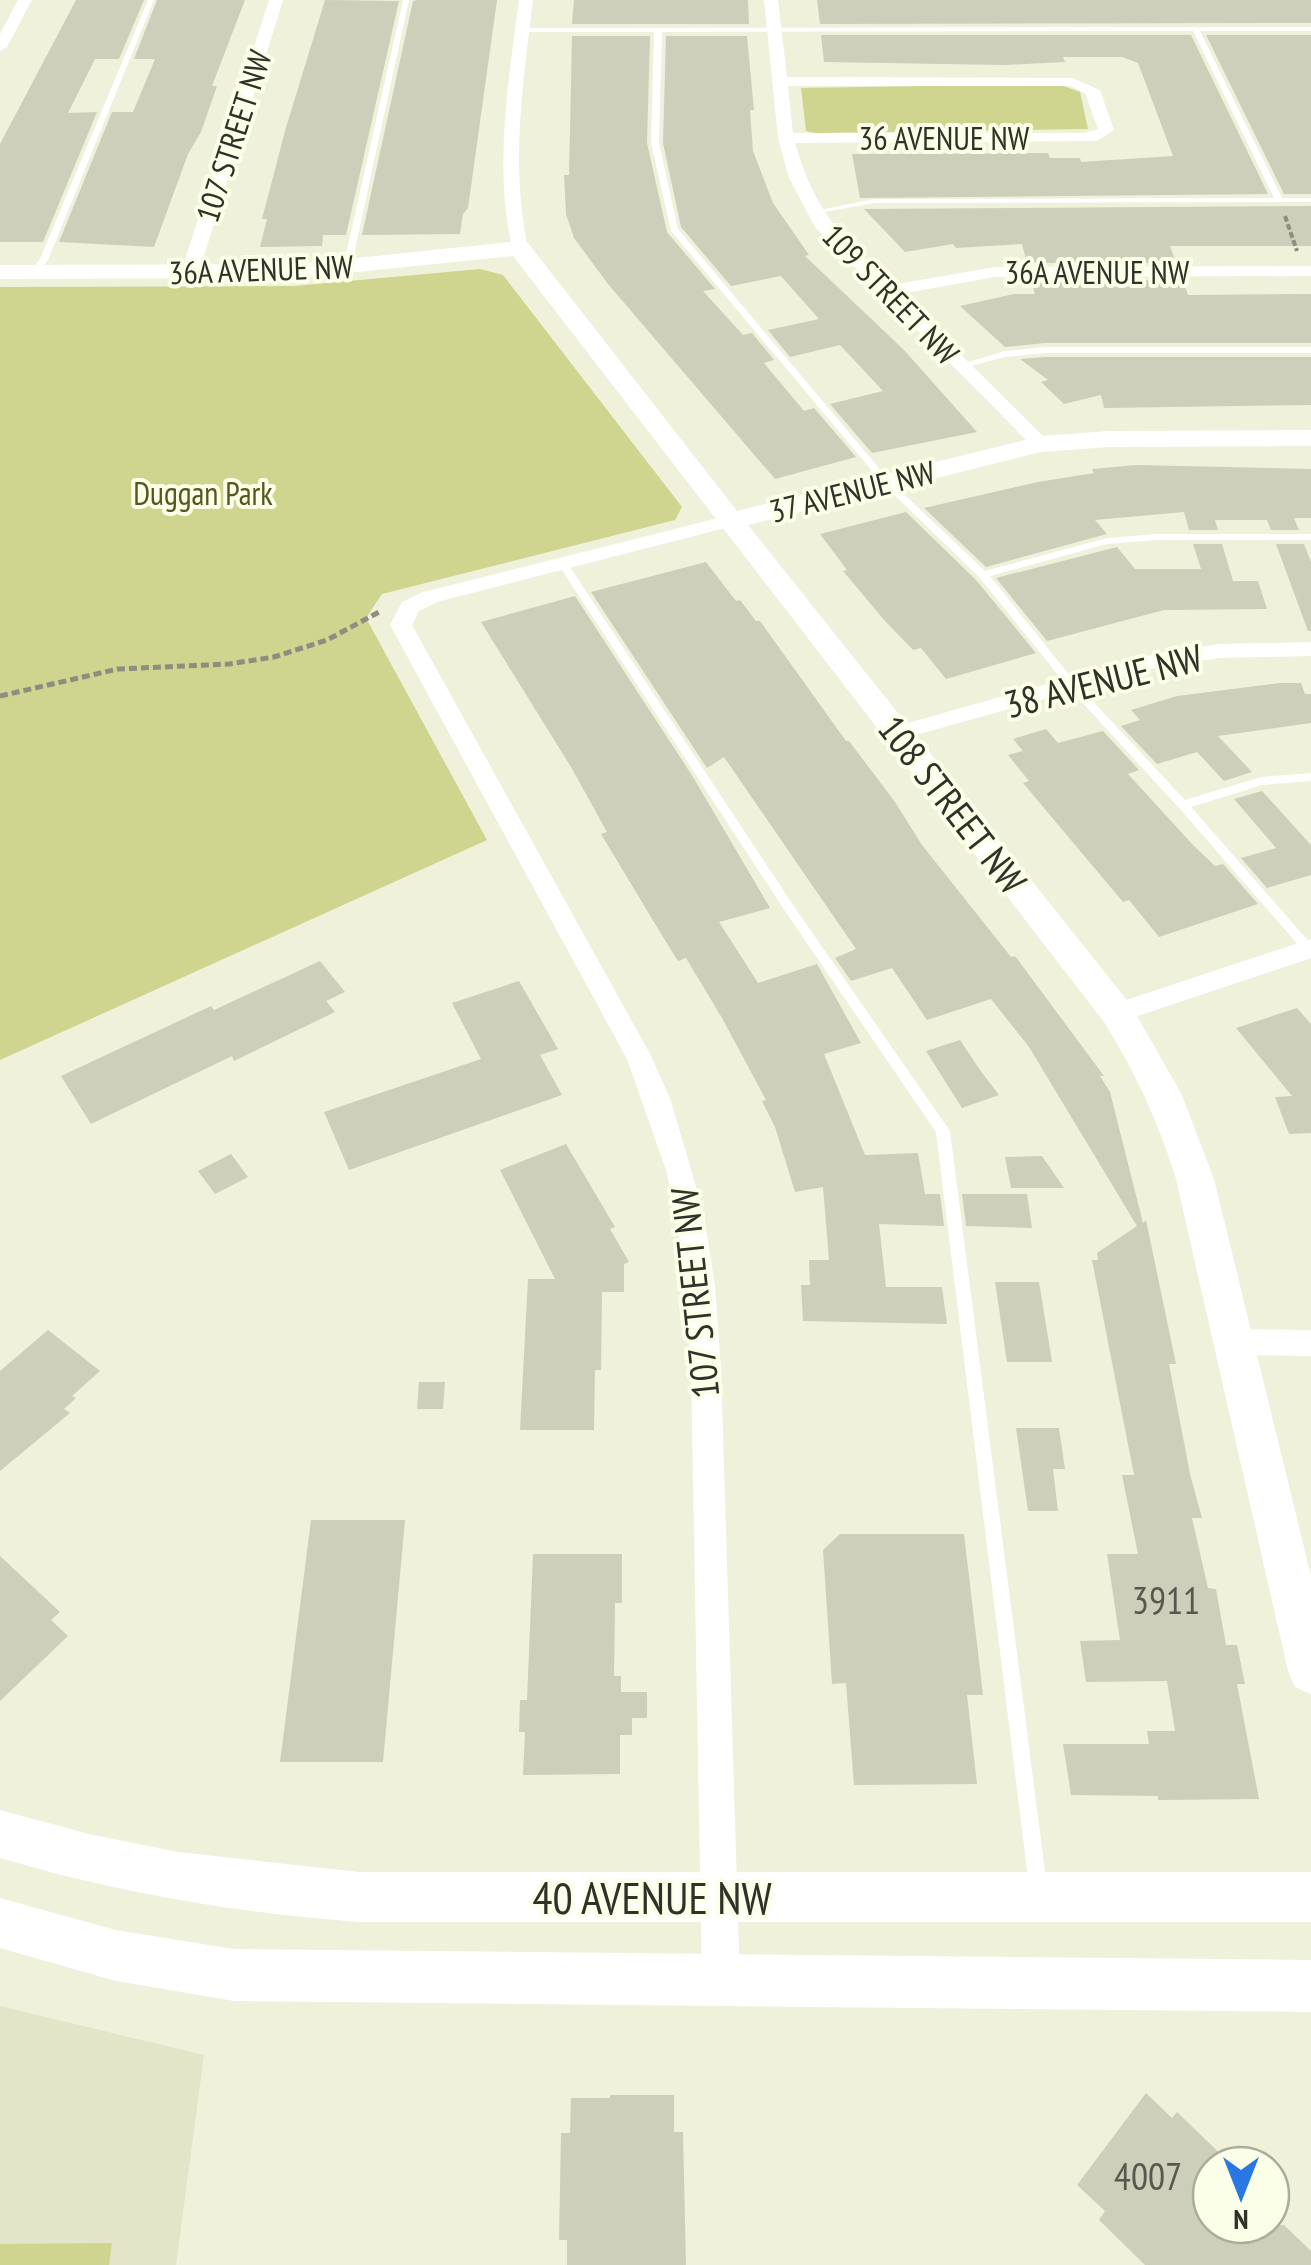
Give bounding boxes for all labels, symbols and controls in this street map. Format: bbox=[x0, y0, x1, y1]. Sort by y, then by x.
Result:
street label: 107 STREET NW bbox=[185, 44, 281, 227]
street label: 36 AVENUE NW bbox=[859, 117, 1030, 159]
street label: 109 STREET NW bbox=[814, 215, 969, 374]
street label: 36A AVENUE NW bbox=[168, 245, 354, 293]
street label: 36A AVENUE NW bbox=[1005, 251, 1190, 293]
street label: 37 AVENUE NW bbox=[765, 450, 939, 532]
park label: Duggan Park bbox=[133, 472, 273, 514]
street label: 38 AVENUE NW bbox=[999, 632, 1207, 728]
street label: 108 STREET NW bbox=[868, 705, 1038, 903]
street label: 107 STREET NW bbox=[659, 1185, 729, 1401]
house number: 3911 bbox=[1132, 1575, 1200, 1624]
street label: 40 AVENUE NW bbox=[532, 1868, 772, 1926]
north arrow bbox=[1191, 2145, 1291, 2245]
house number: 4007 bbox=[1114, 2151, 1182, 2200]
text: N bbox=[1233, 2202, 1249, 2239]

